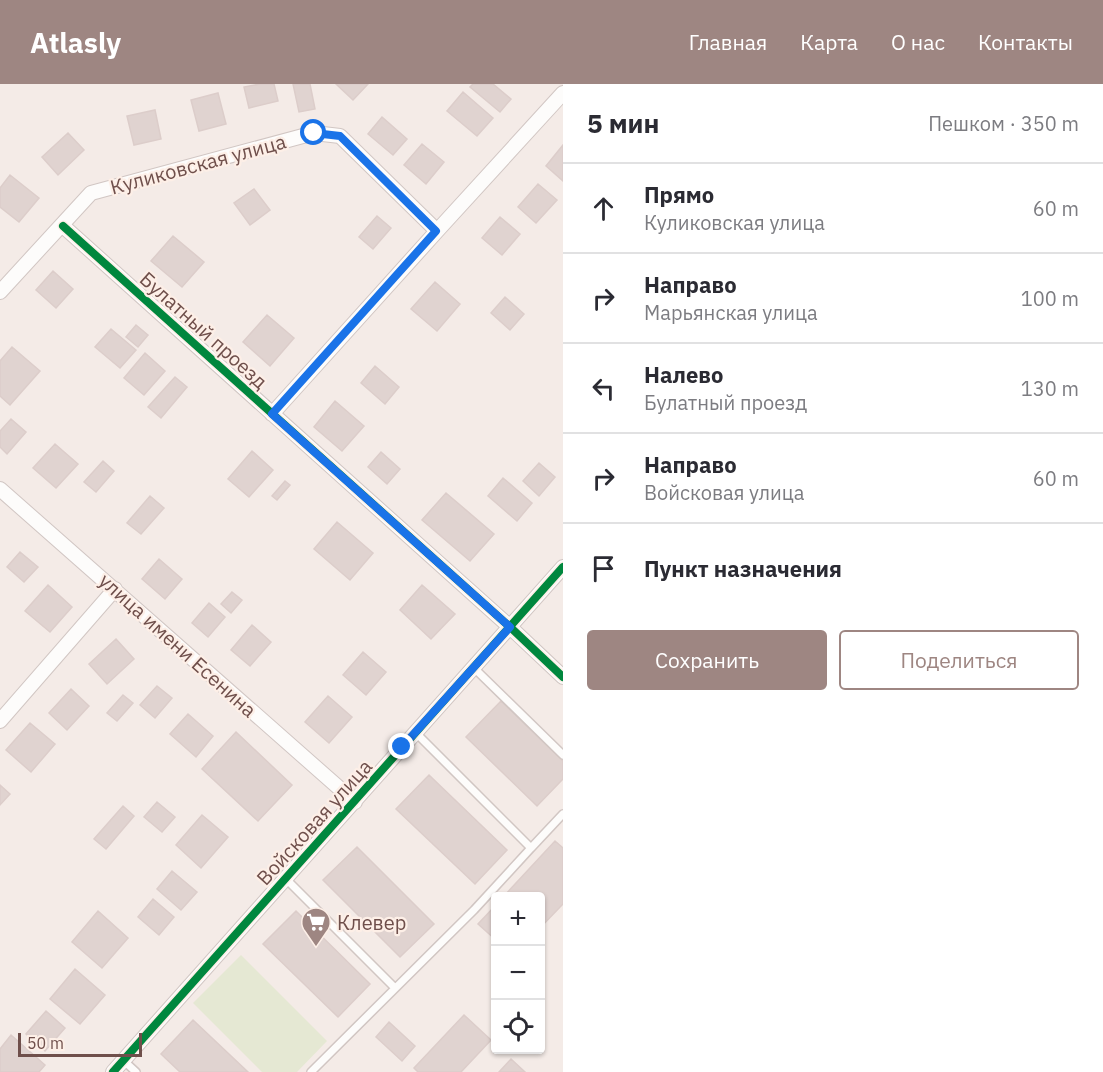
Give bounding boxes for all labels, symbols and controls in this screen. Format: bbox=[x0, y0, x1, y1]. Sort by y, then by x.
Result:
text: Atlasly bbox=[30, 24, 121, 61]
text: Главная bbox=[689, 28, 767, 56]
text: Карта bbox=[800, 28, 858, 56]
text: О нас bbox=[891, 28, 945, 56]
text: Контакты bbox=[978, 28, 1073, 56]
text: 5 мин bbox=[587, 106, 659, 140]
text: Пешком · 350 m bbox=[928, 110, 1079, 137]
route start bbox=[300, 119, 326, 145]
street label: Куликовская улица bbox=[107, 127, 289, 200]
text: Прямо bbox=[644, 180, 714, 209]
icon: ahead bbox=[587, 192, 620, 225]
text: 60 m bbox=[1033, 195, 1079, 222]
text: Куликовская улица bbox=[644, 209, 825, 236]
street label: Булатный проезд bbox=[134, 265, 274, 395]
text: Направо bbox=[644, 270, 737, 299]
icon: right bbox=[587, 282, 620, 315]
text: 100 m bbox=[1021, 285, 1079, 312]
text: Марьянская улица bbox=[644, 299, 818, 326]
text: Налево bbox=[644, 360, 723, 389]
icon: left bbox=[587, 372, 620, 405]
text: 130 m bbox=[1021, 375, 1079, 402]
text: Булатный проезд bbox=[644, 389, 807, 416]
text: Направо bbox=[644, 450, 737, 479]
icon: right bbox=[587, 462, 620, 495]
text: 60 m bbox=[1033, 465, 1079, 492]
text: Войсковая улица bbox=[644, 479, 805, 506]
icon: arrive bbox=[587, 552, 620, 585]
text: Пункт назначения bbox=[644, 554, 842, 583]
street label: улица имени Есенина bbox=[93, 567, 263, 723]
button: Сохранить bbox=[587, 630, 827, 690]
button: Поделиться bbox=[839, 630, 1079, 690]
route end bbox=[388, 733, 414, 759]
street label: Войсковая улица bbox=[250, 753, 378, 891]
map controls bbox=[491, 892, 545, 1054]
button: + bbox=[491, 892, 545, 946]
supermarket icon: Клевер bbox=[300, 906, 332, 948]
place label: Клевер bbox=[337, 909, 406, 936]
button: − bbox=[491, 946, 545, 1000]
button: locate bbox=[491, 1000, 545, 1054]
scale bar bbox=[18, 1030, 142, 1058]
text: 50 m bbox=[27, 1033, 64, 1053]

